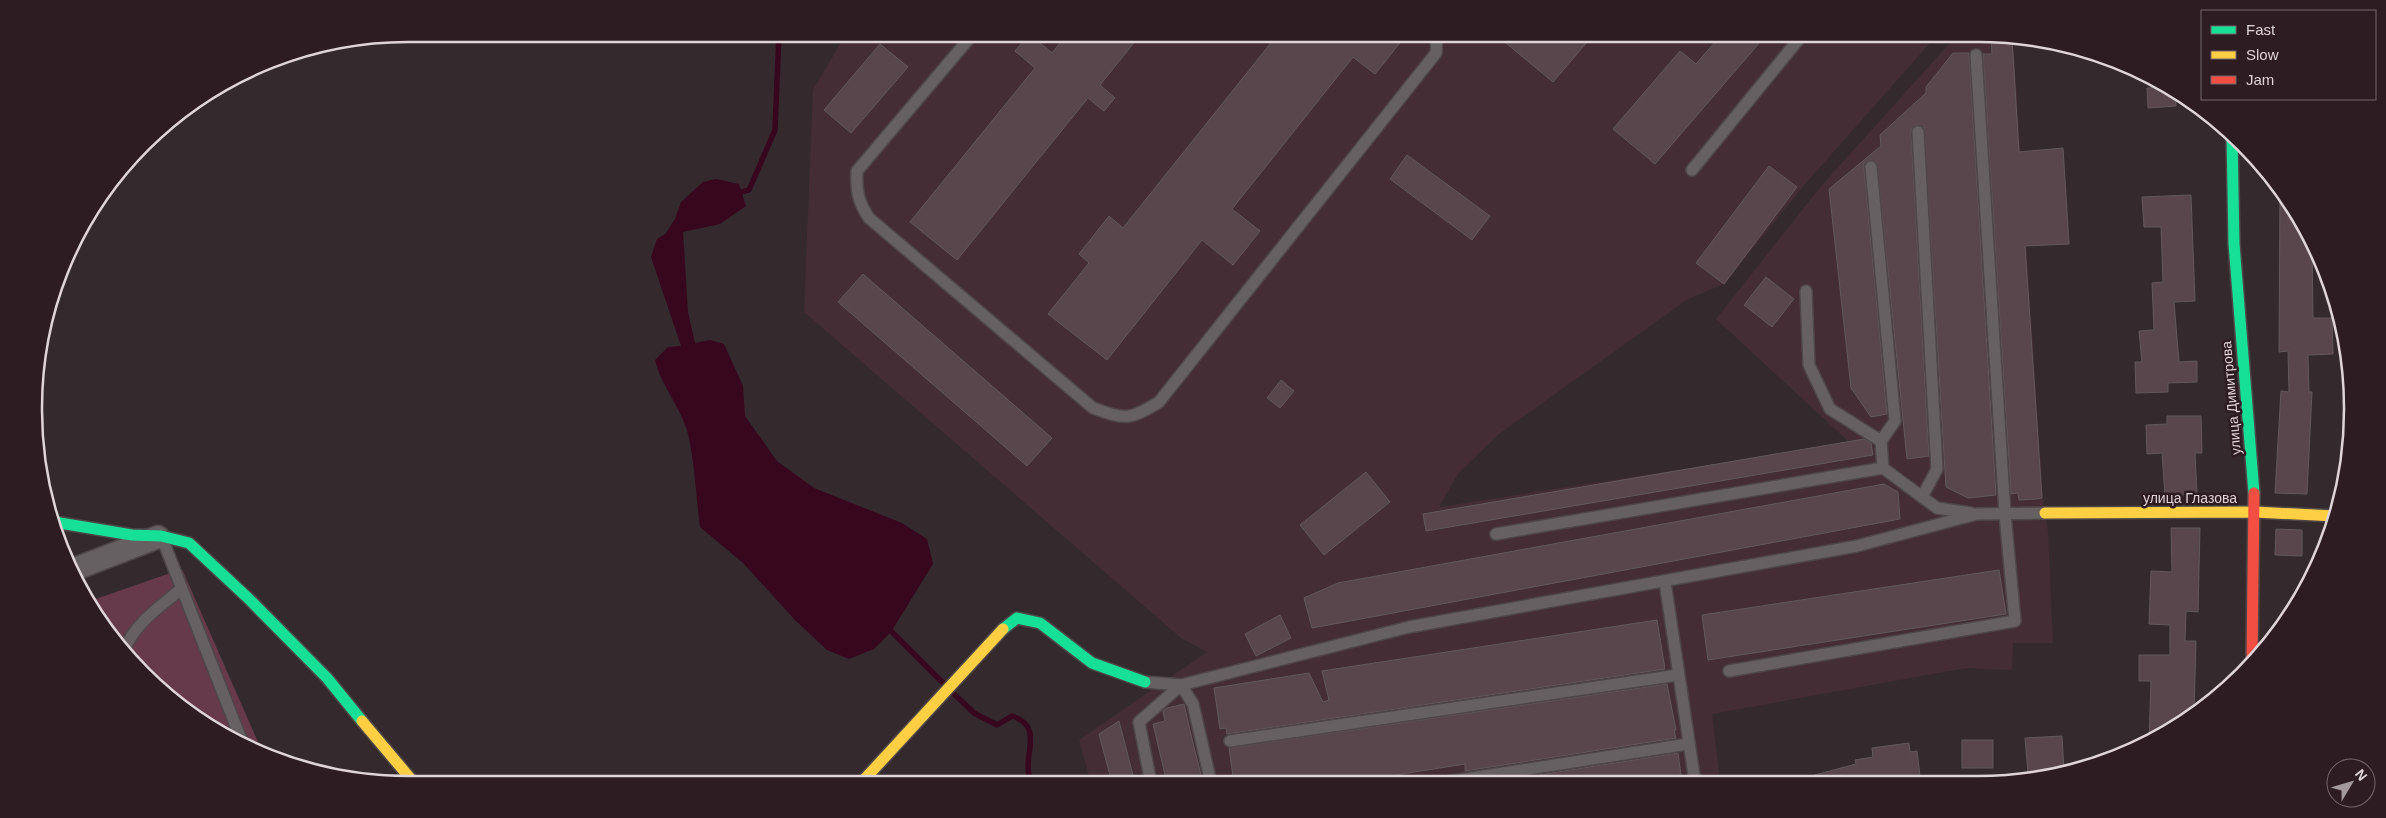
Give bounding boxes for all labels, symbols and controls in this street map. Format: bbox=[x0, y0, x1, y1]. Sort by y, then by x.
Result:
legend bbox=[2201, 10, 2376, 100]
text: Fast bbox=[2246, 21, 2276, 38]
text: Slow bbox=[2246, 46, 2279, 63]
text: Jam bbox=[2246, 71, 2274, 88]
street label: улица Димитрова bbox=[2218, 340, 2244, 456]
street label: улица Глазова bbox=[2143, 490, 2237, 506]
north arrow bbox=[2326, 758, 2376, 808]
text: N bbox=[2352, 766, 2371, 784]

